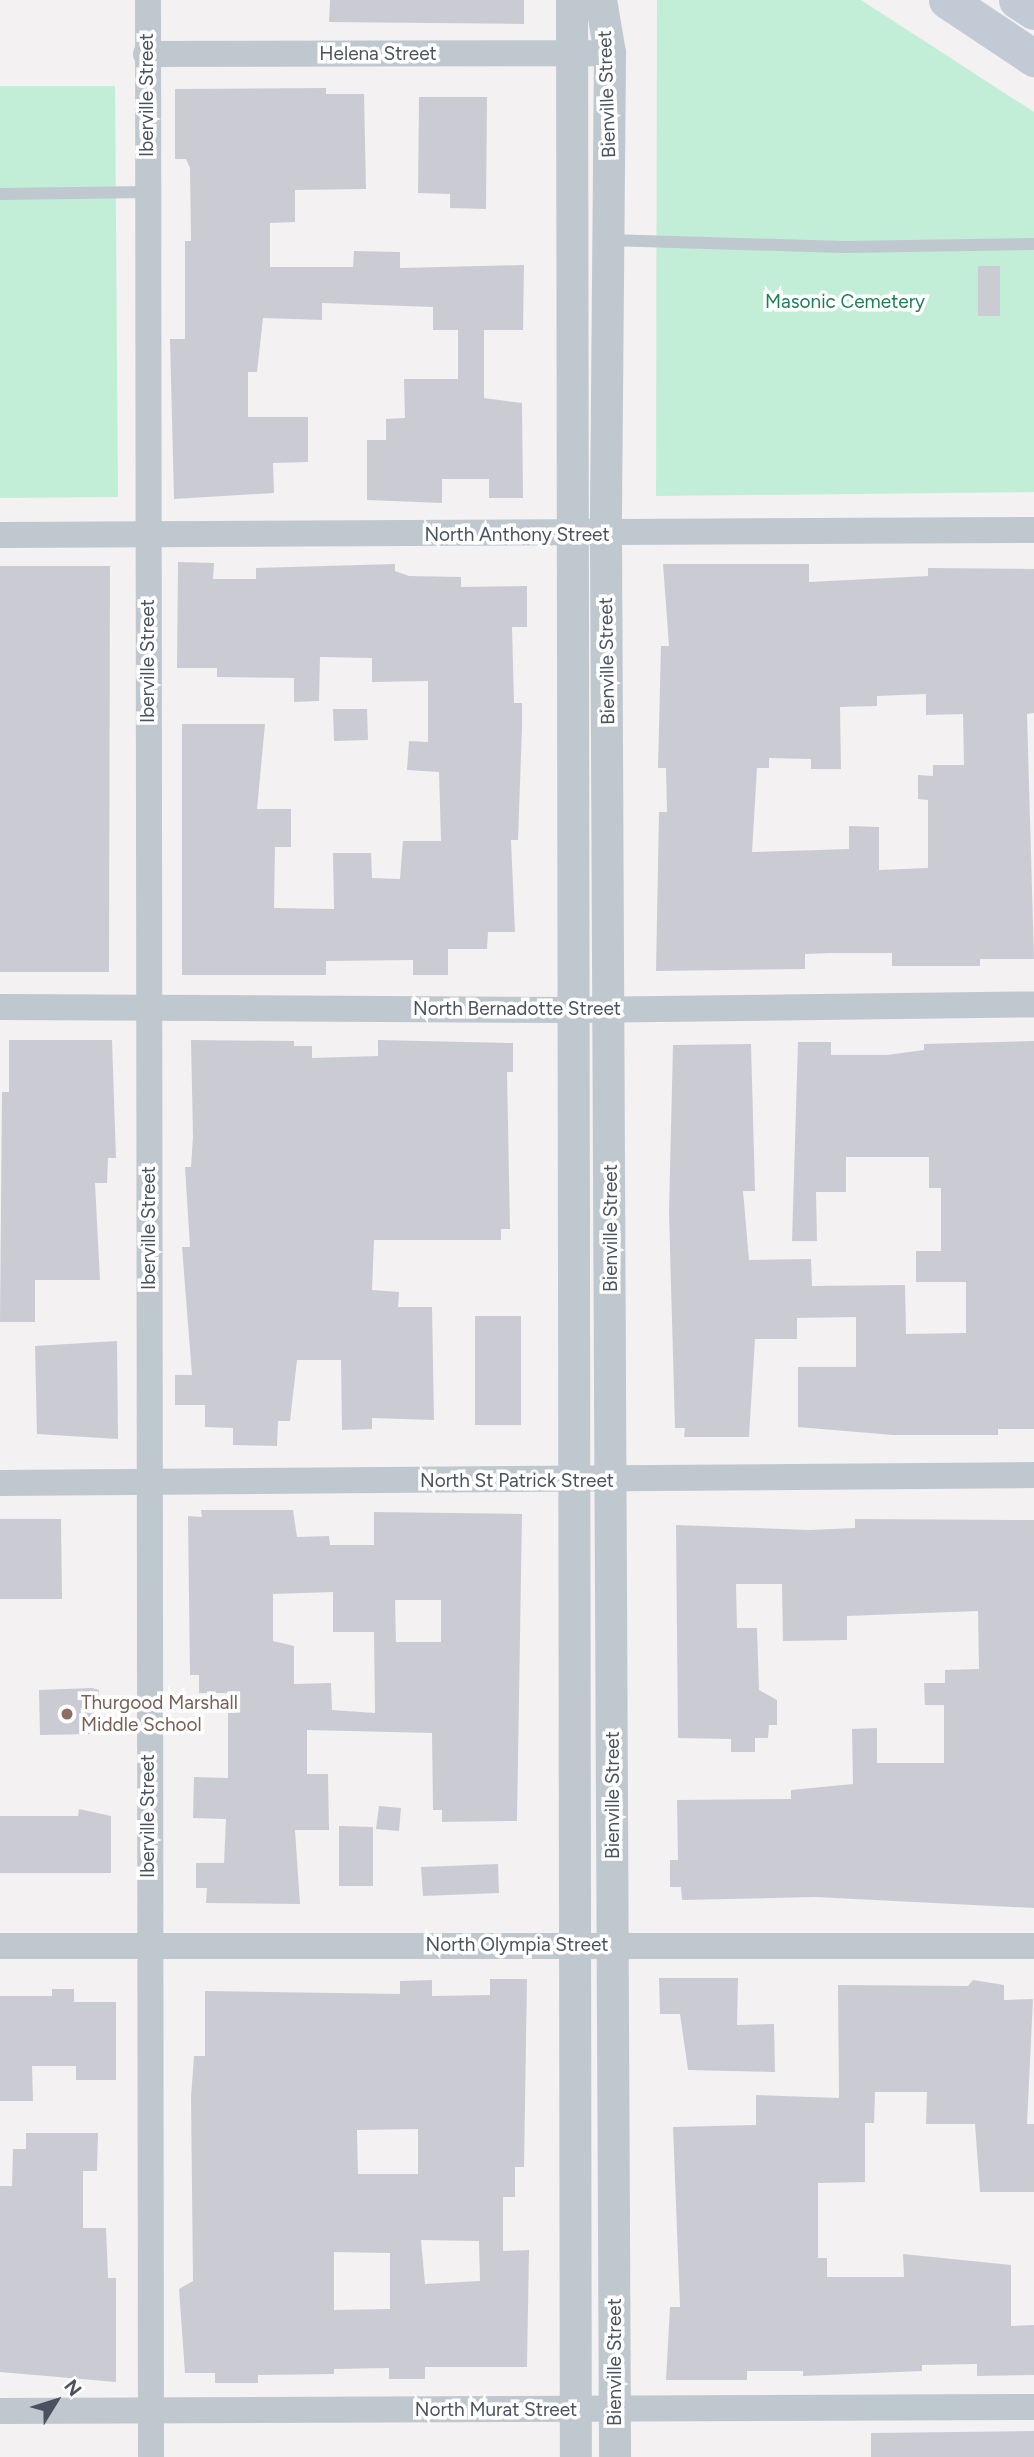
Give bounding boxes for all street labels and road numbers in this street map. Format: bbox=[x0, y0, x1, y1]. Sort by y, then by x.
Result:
street label: Bienville Street bbox=[593, 30, 621, 158]
street label: Iberville Street bbox=[136, 33, 158, 157]
street label: Helena Street bbox=[319, 43, 437, 65]
street label: North Anthony Street bbox=[424, 524, 610, 546]
street label: Bienville Street bbox=[594, 597, 620, 725]
street label: Iberville Street bbox=[137, 599, 159, 723]
street label: North Bernadotte Street bbox=[413, 998, 621, 1020]
street label: Bienville Street bbox=[600, 1164, 622, 1292]
street label: Iberville Street bbox=[138, 1166, 160, 1290]
street label: North St Patrick Street bbox=[420, 1470, 614, 1492]
street label: Bienville Street bbox=[602, 1731, 624, 1859]
street label: Iberville Street bbox=[137, 1754, 159, 1878]
street label: North Olympia Street bbox=[426, 1934, 608, 1956]
street label: Bienville Street bbox=[604, 2298, 626, 2426]
street label: North Murat Street bbox=[415, 2399, 577, 2421]

